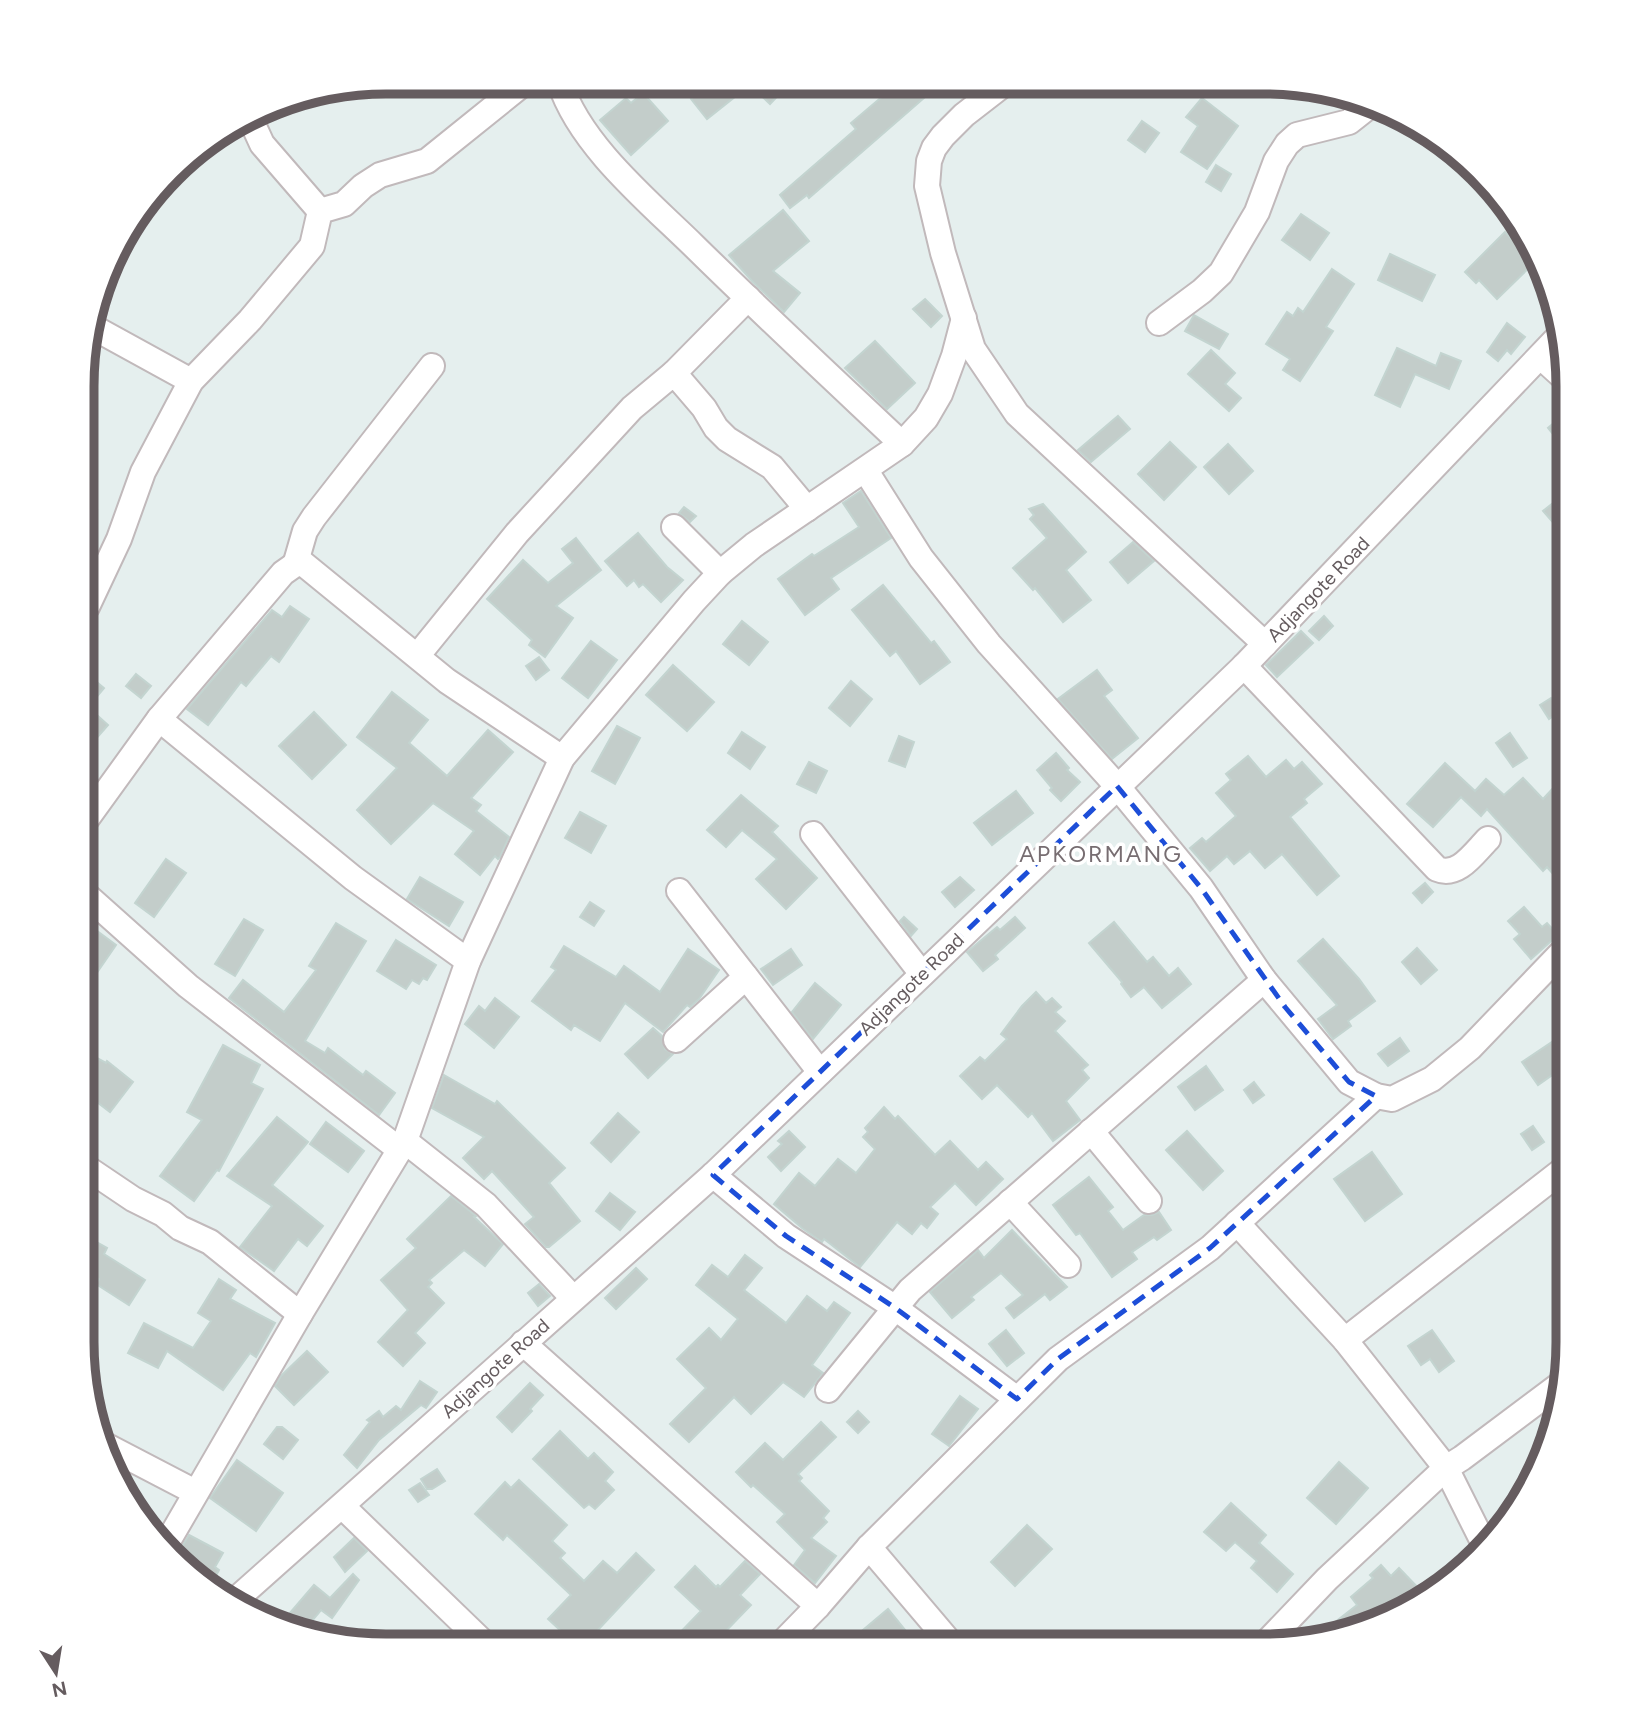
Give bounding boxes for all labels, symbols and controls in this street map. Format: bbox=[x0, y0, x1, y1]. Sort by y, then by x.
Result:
street label: Adjangote Road bbox=[1262, 532, 1374, 647]
district label: APKORMANG bbox=[1019, 840, 1183, 868]
street label: Adjangote Road bbox=[854, 928, 969, 1040]
street label: Adjangote Road bbox=[437, 1314, 554, 1423]
north arrow bbox=[21, 1638, 91, 1708]
text: N bbox=[50, 1676, 69, 1702]

